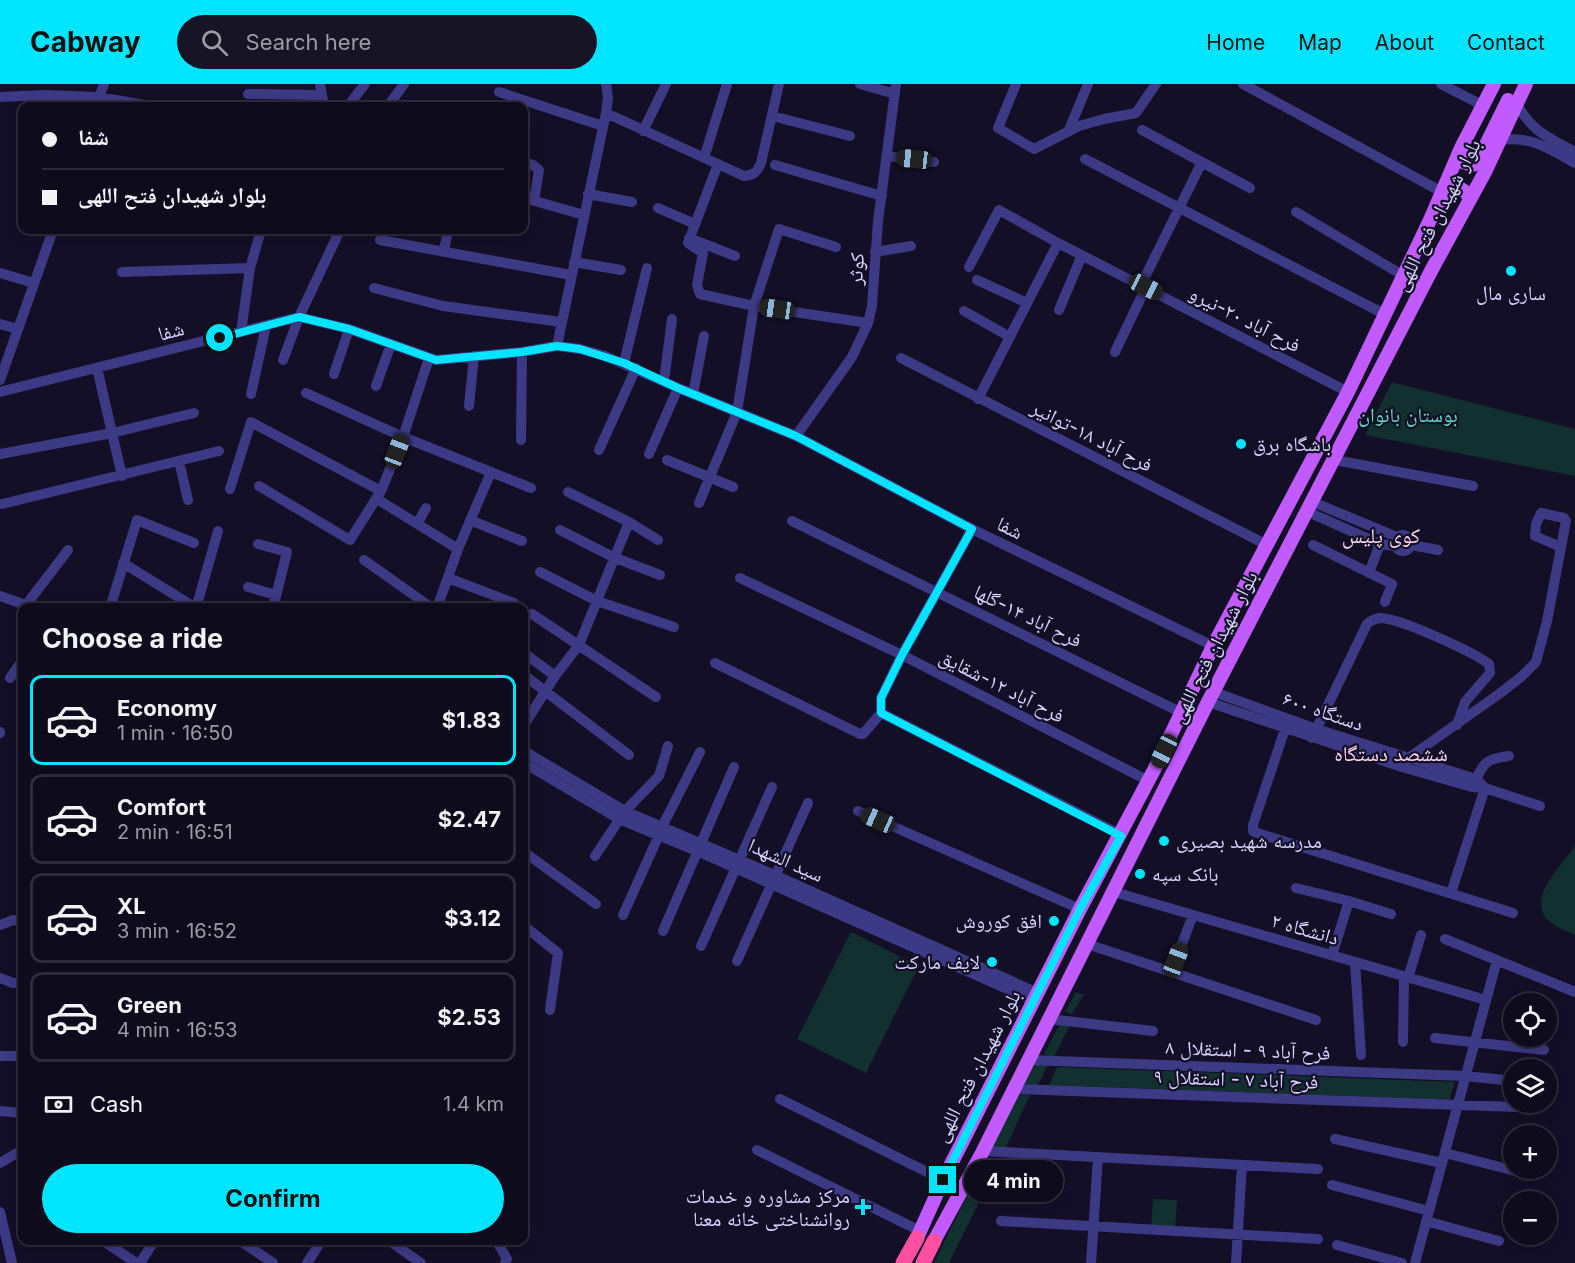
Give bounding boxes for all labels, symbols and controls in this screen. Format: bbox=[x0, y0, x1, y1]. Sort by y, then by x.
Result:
search box bbox=[177, 15, 597, 69]
text: Cabway bbox=[30, 25, 141, 59]
icon: search bbox=[198, 26, 231, 59]
text: Search here bbox=[246, 29, 371, 55]
text: Home bbox=[1206, 30, 1265, 55]
text: Map bbox=[1298, 30, 1342, 55]
text: About bbox=[1375, 30, 1434, 55]
text: Contact bbox=[1467, 30, 1545, 55]
text: شفا bbox=[78, 124, 109, 150]
street label: بلوار شهیدان فتح اللهی bbox=[1388, 135, 1487, 295]
car bbox=[895, 148, 933, 170]
text: بلوار شهیدان فتح اللهی bbox=[78, 182, 266, 208]
street label: کوثر bbox=[843, 252, 869, 287]
marker: ساری مال bbox=[1504, 264, 1518, 278]
car bbox=[1126, 271, 1166, 303]
street label: فرح آباد ۲۰-نیرو bbox=[1185, 281, 1305, 358]
place label: ساری مال bbox=[1476, 281, 1546, 305]
car bbox=[758, 298, 796, 320]
street label: شفا bbox=[155, 316, 187, 346]
route start bbox=[206, 324, 233, 351]
street label: فرح آباد ۱۸-توانیر bbox=[1026, 395, 1157, 478]
park label: بوستان بانوان bbox=[1358, 403, 1458, 427]
car bbox=[382, 431, 412, 471]
place label: باشگاه برق bbox=[1253, 432, 1331, 456]
marker: باشگاه برق bbox=[1234, 437, 1248, 451]
street label: شفا bbox=[993, 512, 1027, 544]
district label: کوی پلیس bbox=[1342, 523, 1421, 549]
street label: بلوار شهیدان فتح اللهی bbox=[1165, 567, 1264, 727]
street label: فرح آباد ۱۴-گلها bbox=[970, 580, 1086, 653]
text: Choose a ride bbox=[42, 622, 223, 655]
street label: فرح آباد ۱۲-شقایق bbox=[935, 644, 1068, 729]
street label: ۶۰۰ دستگاه bbox=[1280, 686, 1366, 736]
icon: car bbox=[45, 693, 99, 747]
text: Economy bbox=[117, 695, 217, 721]
text: $1.83 bbox=[442, 707, 501, 733]
text: 1 min · 16:50 bbox=[117, 721, 233, 745]
car bbox=[1148, 731, 1180, 771]
district label: ششصد دستگاه bbox=[1334, 741, 1448, 766]
icon: car bbox=[45, 792, 99, 846]
text: Comfort bbox=[117, 794, 206, 820]
car bbox=[858, 804, 898, 836]
text: $2.47 bbox=[438, 806, 501, 832]
text: 2 min · 16:51 bbox=[117, 820, 233, 844]
place label: مدرسه شهید بصیری bbox=[1176, 829, 1322, 853]
street label: سید الشهدا bbox=[745, 833, 827, 887]
marker: مدرسه شهید بصیری bbox=[1157, 834, 1171, 848]
place label: بانک سپه bbox=[1152, 862, 1219, 886]
marker: بانک سپه bbox=[1133, 867, 1147, 881]
icon: car bbox=[45, 891, 99, 945]
text: XL bbox=[117, 893, 146, 919]
text: $3.12 bbox=[444, 905, 501, 931]
street label: دانشگاه ۲ bbox=[1269, 908, 1341, 950]
place label: افق کوروش bbox=[955, 909, 1042, 933]
marker: افق کوروش bbox=[1047, 914, 1061, 928]
text: 3 min · 16:52 bbox=[117, 919, 237, 943]
car bbox=[1161, 940, 1191, 980]
place label: لایف مارکت bbox=[894, 950, 980, 974]
marker: لایف مارکت bbox=[985, 955, 999, 969]
street label: بلوار شهیدان فتح اللهی bbox=[928, 986, 1027, 1146]
icon: car bbox=[45, 990, 99, 1044]
text: Green bbox=[117, 992, 182, 1018]
map controls bbox=[1503, 993, 1557, 1245]
button: locate bbox=[1503, 993, 1557, 1047]
text: $2.53 bbox=[437, 1004, 501, 1030]
text: 4 min · 16:53 bbox=[117, 1018, 238, 1042]
street label: فرح آباد ۹ - استقلال ۸ bbox=[1165, 1035, 1331, 1066]
button: layers bbox=[1503, 1059, 1557, 1113]
street label: فرح آباد ۷ - استقلال ۹ bbox=[1153, 1064, 1319, 1095]
icon: cash bbox=[42, 1088, 75, 1121]
text: Cash bbox=[90, 1091, 143, 1117]
text: 1.4 km bbox=[443, 1092, 504, 1116]
button: + bbox=[1503, 1125, 1557, 1179]
callout: 4 min bbox=[964, 1159, 1063, 1201]
button: Confirm bbox=[42, 1164, 504, 1233]
route end bbox=[929, 1166, 956, 1193]
text: 4 min bbox=[986, 1169, 1041, 1193]
place label: مرکز مشاوره و خدمات روانشناختی خانه معنا bbox=[686, 1184, 850, 1231]
button: − bbox=[1503, 1191, 1557, 1245]
marker: مرکز مشاوره و خدمات روانشناختی خانه معنا bbox=[854, 1198, 872, 1216]

